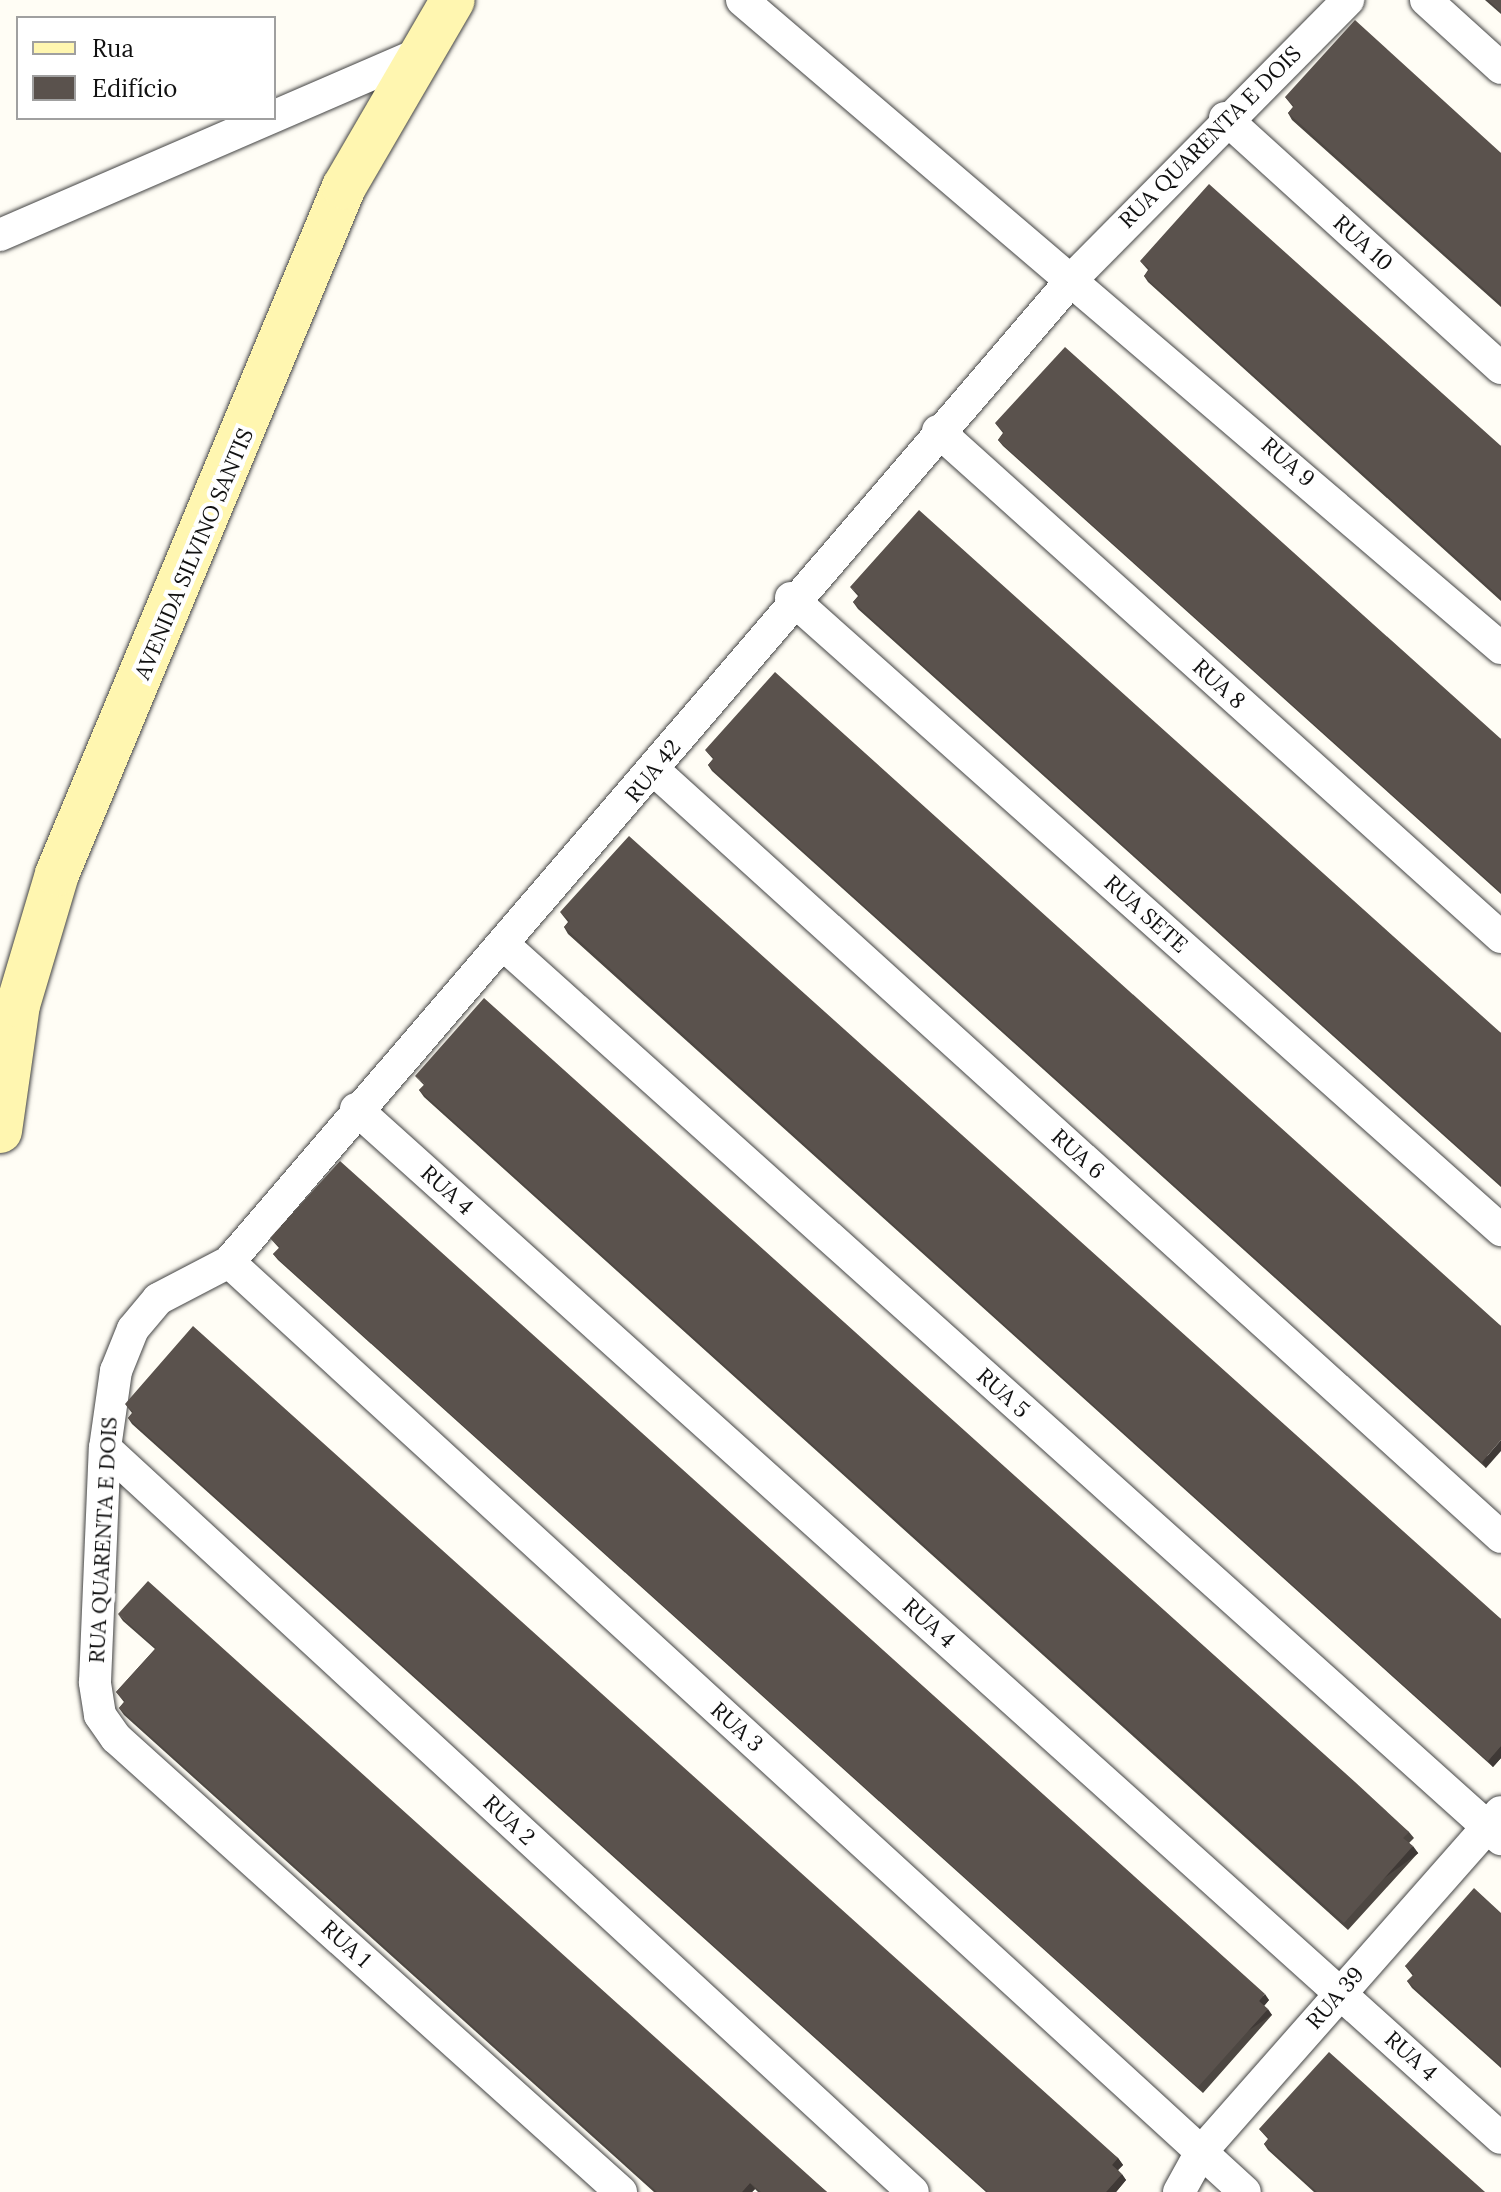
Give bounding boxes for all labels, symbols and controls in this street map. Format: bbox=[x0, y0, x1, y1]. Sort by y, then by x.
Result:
legend bbox=[16, 16, 276, 120]
text: Rua bbox=[92, 33, 134, 64]
street label: RUA QUARENTA E DOIS bbox=[1113, 40, 1307, 234]
text: Edifício bbox=[92, 73, 177, 104]
street label: RUA 10 bbox=[1328, 209, 1398, 277]
street label: AVENIDA SILVINO SANTIS bbox=[129, 424, 259, 684]
street label: RUA 9 bbox=[1256, 432, 1320, 492]
street label: RUA 8 bbox=[1187, 654, 1251, 714]
street label: RUA 42 bbox=[620, 734, 686, 808]
street label: RUA SETE bbox=[1099, 870, 1193, 958]
street label: RUA 6 bbox=[1046, 1123, 1110, 1185]
street label: RUA 4 bbox=[415, 1160, 479, 1220]
street label: RUA 5 bbox=[971, 1363, 1035, 1423]
street label: RUA QUARENTA E DOIS bbox=[83, 1416, 123, 1664]
street label: RUA 4 bbox=[897, 1593, 961, 1653]
street label: RUA 3 bbox=[705, 1697, 769, 1757]
street label: RUA 2 bbox=[478, 1790, 540, 1850]
street label: RUA 1 bbox=[316, 1915, 376, 1973]
street label: RUA 39 bbox=[1301, 1961, 1369, 2035]
street label: RUA 4 bbox=[1379, 2026, 1443, 2086]

